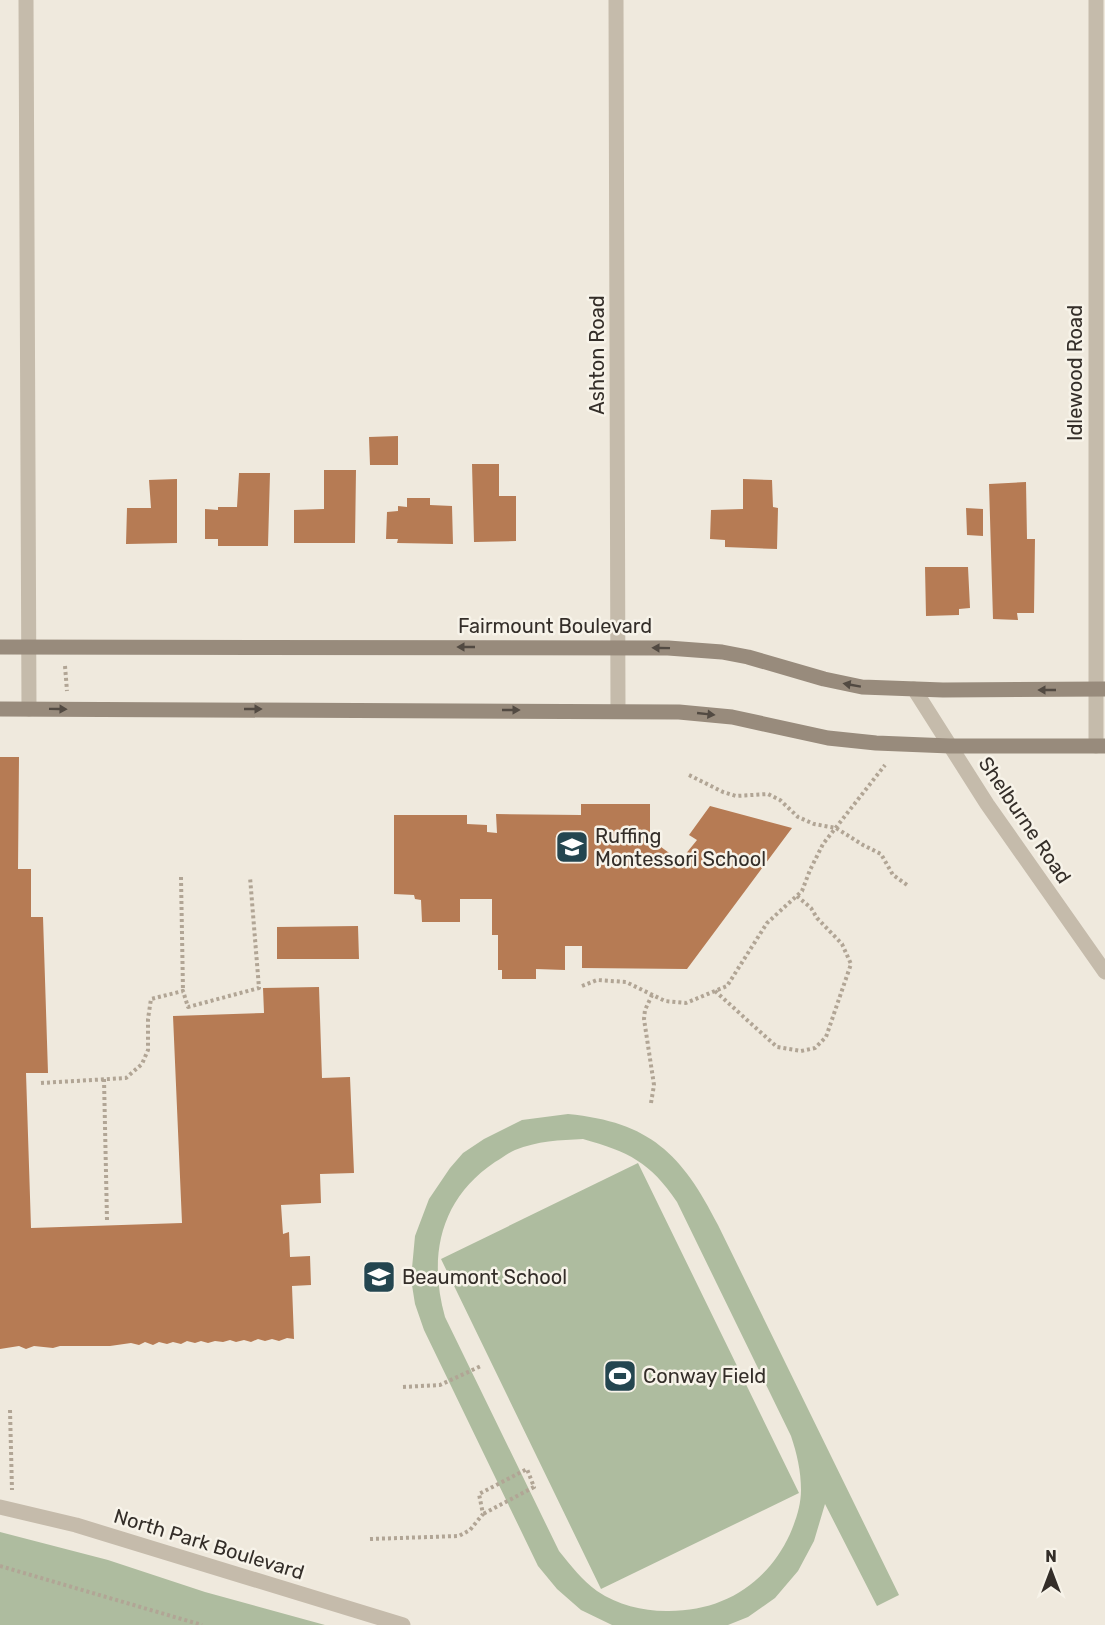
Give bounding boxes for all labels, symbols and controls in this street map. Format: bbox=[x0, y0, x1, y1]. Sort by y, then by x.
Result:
street label: Ashton Road bbox=[585, 295, 609, 415]
street label: Idlewood Road bbox=[1063, 305, 1087, 441]
street label: Fairmount Boulevard bbox=[458, 614, 652, 638]
one-way arrow bbox=[457, 642, 476, 652]
one-way arrow bbox=[652, 643, 671, 652]
one-way arrow bbox=[842, 680, 861, 689]
one-way arrow bbox=[1037, 685, 1056, 695]
one-way arrow bbox=[244, 704, 263, 714]
one-way arrow bbox=[49, 705, 68, 714]
one-way arrow bbox=[502, 705, 521, 715]
one-way arrow bbox=[697, 709, 716, 719]
street label: Shelburne Road bbox=[974, 752, 1076, 888]
place label: Ruffing Montessori School bbox=[595, 824, 766, 871]
school or university icon: Ruffing Montessori School bbox=[554, 829, 590, 865]
school or university icon: Beaumont School bbox=[361, 1259, 397, 1295]
place label: Beaumont School bbox=[402, 1265, 567, 1289]
sports icon: Conway Field bbox=[602, 1358, 638, 1394]
place label: Conway Field bbox=[643, 1364, 766, 1388]
street label: North Park Boulevard bbox=[111, 1504, 307, 1584]
north arrow bbox=[1021, 1541, 1081, 1601]
text: N bbox=[1045, 1547, 1057, 1566]

